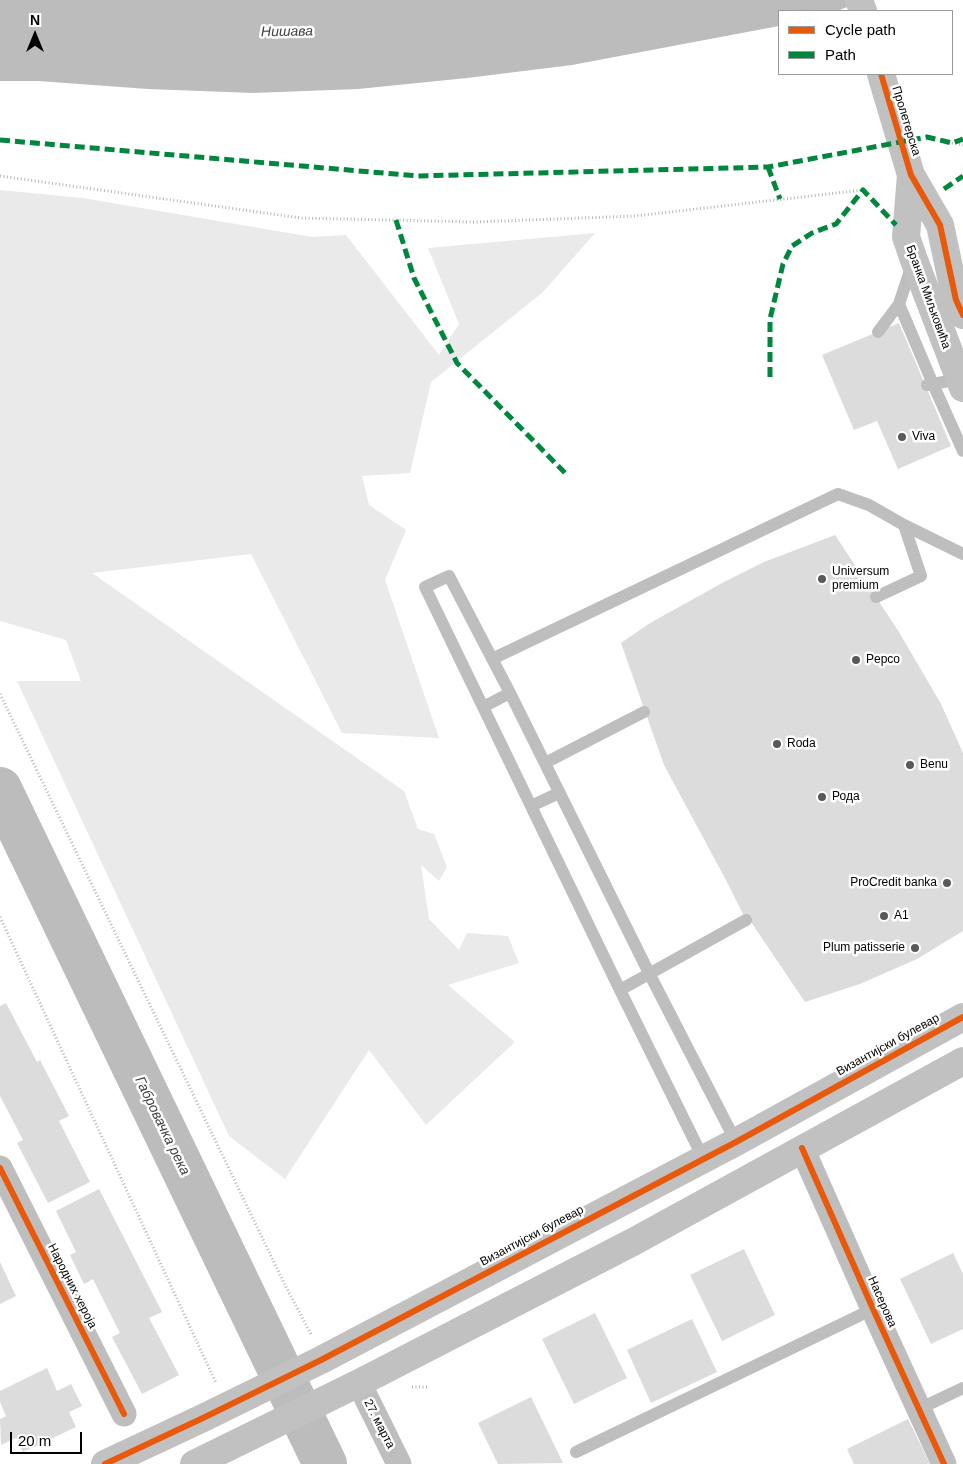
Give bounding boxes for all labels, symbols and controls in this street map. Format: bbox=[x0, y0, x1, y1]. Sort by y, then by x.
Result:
north arrow bbox=[10, 10, 60, 60]
legend bbox=[778, 10, 953, 75]
text: N bbox=[30, 12, 40, 28]
text: Cycle path bbox=[825, 21, 896, 38]
water label: Нишава bbox=[261, 23, 313, 41]
text: Path bbox=[825, 46, 856, 63]
street label: Пролетерска bbox=[889, 85, 923, 157]
street label: Бранка Миљковића bbox=[903, 243, 953, 351]
place label: Viva bbox=[912, 430, 935, 444]
marker: Viva bbox=[896, 431, 908, 443]
place label: Universum premium bbox=[832, 565, 889, 593]
marker: Universum premium bbox=[816, 573, 828, 585]
place label: Pepco bbox=[866, 653, 900, 667]
marker: Pepco bbox=[850, 654, 862, 666]
place label: Roda bbox=[787, 737, 816, 751]
marker: Roda bbox=[771, 738, 783, 750]
place label: Benu bbox=[920, 758, 948, 772]
marker: Benu bbox=[904, 759, 916, 771]
place label: Рода bbox=[832, 790, 860, 804]
marker: Рода bbox=[816, 791, 828, 803]
place label: ProCredit banka bbox=[850, 876, 937, 890]
marker: ProCredit banka bbox=[941, 877, 953, 889]
place label: A1 bbox=[894, 909, 909, 923]
marker: A1 bbox=[878, 910, 890, 922]
place label: Plum patisserie bbox=[823, 941, 905, 955]
marker: Plum patisserie bbox=[909, 942, 921, 954]
street label: Византијски булевар bbox=[834, 1011, 942, 1079]
water label: Габровачка река bbox=[131, 1074, 193, 1178]
street label: Византијски булевар bbox=[478, 1203, 586, 1269]
street label: Народних хероја bbox=[44, 1241, 100, 1331]
street label: Насерова bbox=[864, 1274, 900, 1330]
street label: 27. марта bbox=[360, 1397, 398, 1451]
scale bar bbox=[12, 1422, 85, 1454]
text: 20 m bbox=[18, 1432, 51, 1449]

